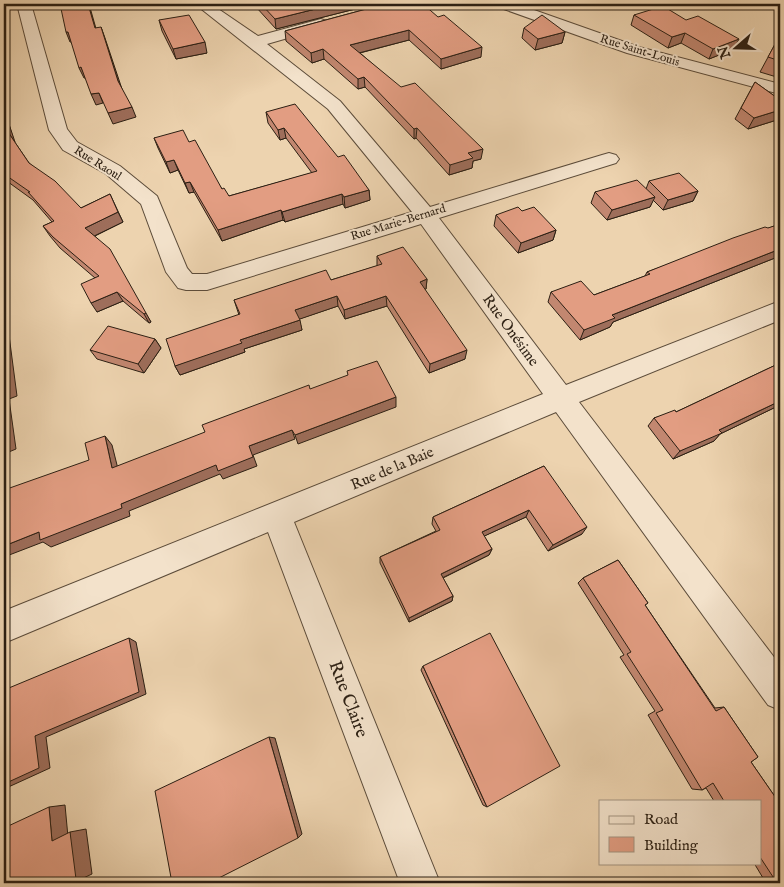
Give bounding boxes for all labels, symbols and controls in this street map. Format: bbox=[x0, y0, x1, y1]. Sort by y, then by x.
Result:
north arrow bbox=[712, 22, 762, 72]
street label: Rue Saint-Louis bbox=[598, 31, 682, 70]
text: N bbox=[714, 43, 736, 62]
street label: Rue Raoul bbox=[71, 143, 125, 184]
street label: Rue Marie-Bernard bbox=[349, 201, 448, 244]
street label: Rue Onésime bbox=[478, 291, 543, 370]
street label: Rue de la Baie bbox=[348, 442, 437, 495]
street label: Rue Claire bbox=[322, 658, 373, 741]
legend bbox=[599, 800, 762, 864]
text: Road bbox=[644, 810, 679, 829]
text: Building bbox=[644, 836, 699, 855]

